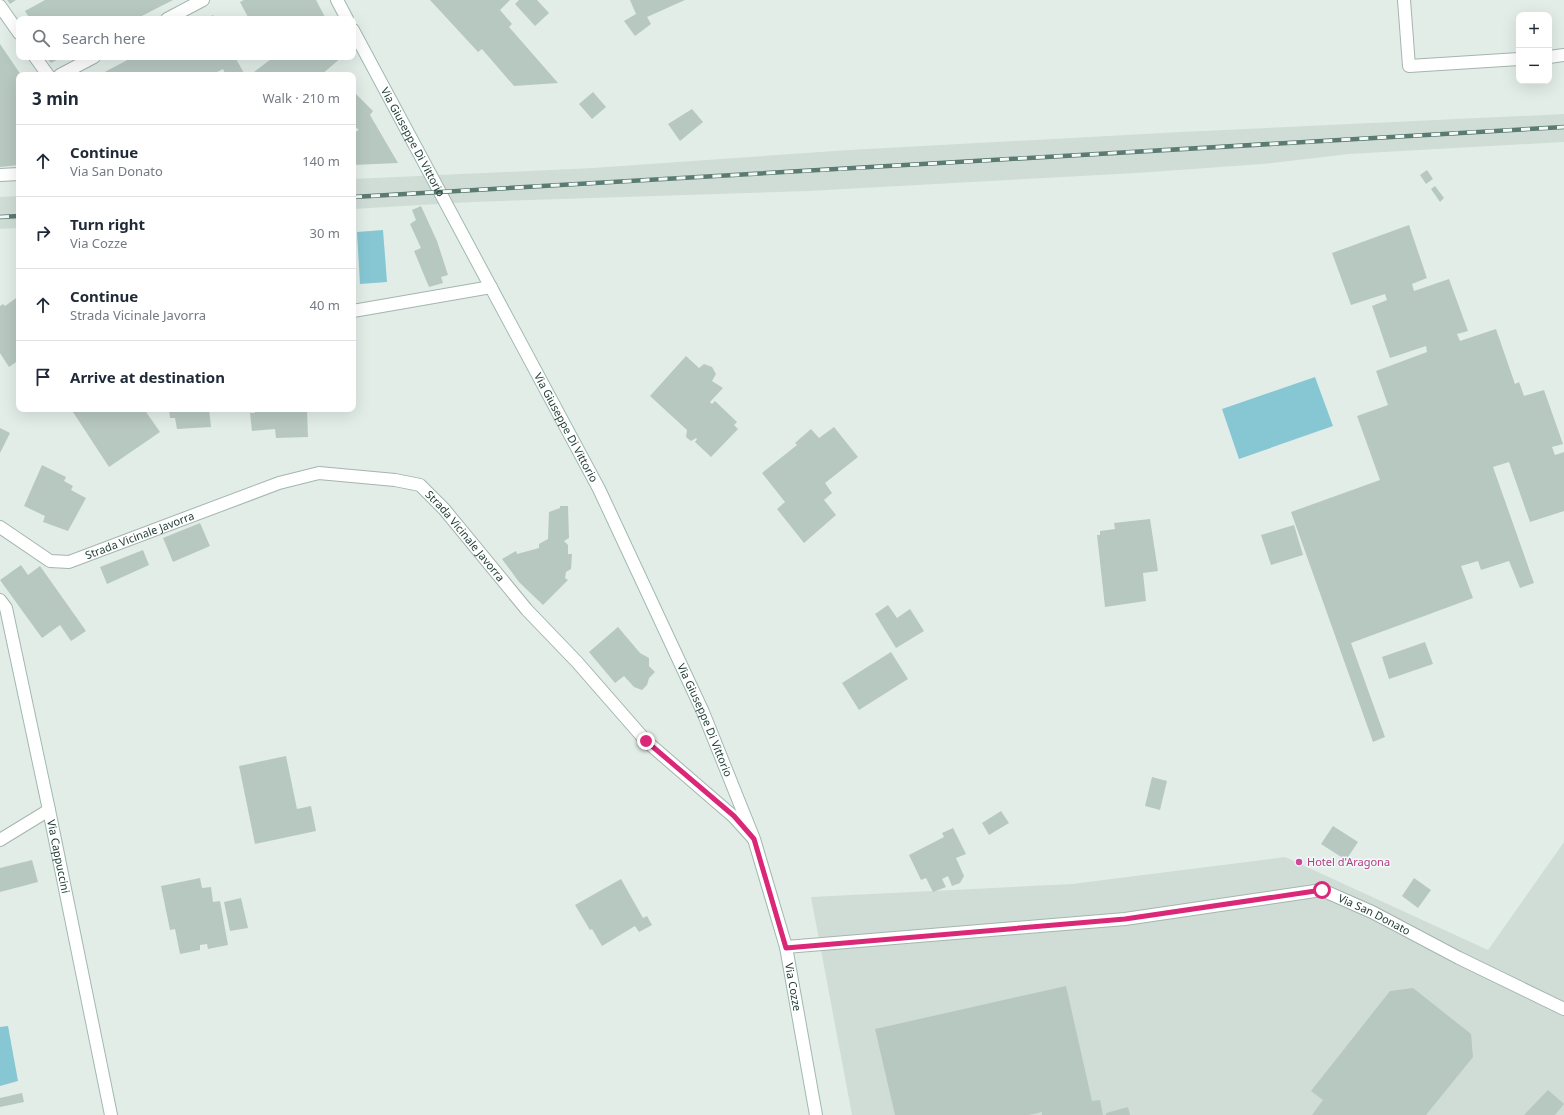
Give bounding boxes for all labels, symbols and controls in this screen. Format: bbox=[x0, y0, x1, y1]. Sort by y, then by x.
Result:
map controls bbox=[1516, 12, 1552, 84]
button: + bbox=[1516, 12, 1552, 48]
search box bbox=[16, 16, 356, 60]
icon: search bbox=[30, 27, 52, 49]
text: Search here bbox=[62, 28, 145, 48]
button: − bbox=[1516, 48, 1552, 84]
street label: Via Giuseppe Di Vittorio bbox=[378, 84, 449, 199]
text: 3 min bbox=[32, 87, 79, 110]
text: Walk · 210 m bbox=[262, 89, 340, 107]
text: Continue bbox=[70, 142, 138, 162]
icon: ahead bbox=[32, 150, 54, 172]
text: 140 m bbox=[302, 152, 340, 170]
text: Via San Donato bbox=[70, 162, 163, 180]
text: Turn right bbox=[70, 214, 145, 234]
icon: right bbox=[32, 222, 54, 244]
text: 30 m bbox=[310, 224, 340, 242]
text: Via Cozze bbox=[70, 234, 127, 252]
text: Continue bbox=[70, 286, 138, 306]
icon: ahead bbox=[32, 294, 54, 316]
text: 40 m bbox=[310, 296, 340, 314]
text: Strada Vicinale Javorra bbox=[70, 306, 206, 324]
icon: arrive bbox=[32, 366, 54, 388]
text: Arrive at destination bbox=[70, 367, 225, 387]
street label: Via Giuseppe Di Vittorio bbox=[531, 370, 602, 485]
street label: Strada Vicinale Javorra bbox=[422, 487, 508, 584]
street label: Strada Vicinale Javorra bbox=[83, 508, 196, 562]
street label: Via Giuseppe Di Vittorio bbox=[674, 661, 736, 779]
route end bbox=[637, 732, 655, 750]
street label: Via Cappuccini bbox=[44, 818, 74, 895]
place label: Hotel d'Aragona bbox=[1307, 854, 1390, 869]
marker: Hotel d'Aragona bbox=[1294, 857, 1304, 867]
route start bbox=[1313, 881, 1331, 899]
street label: Via San Donato bbox=[1336, 890, 1414, 938]
street label: Via Cozze bbox=[782, 962, 805, 1012]

